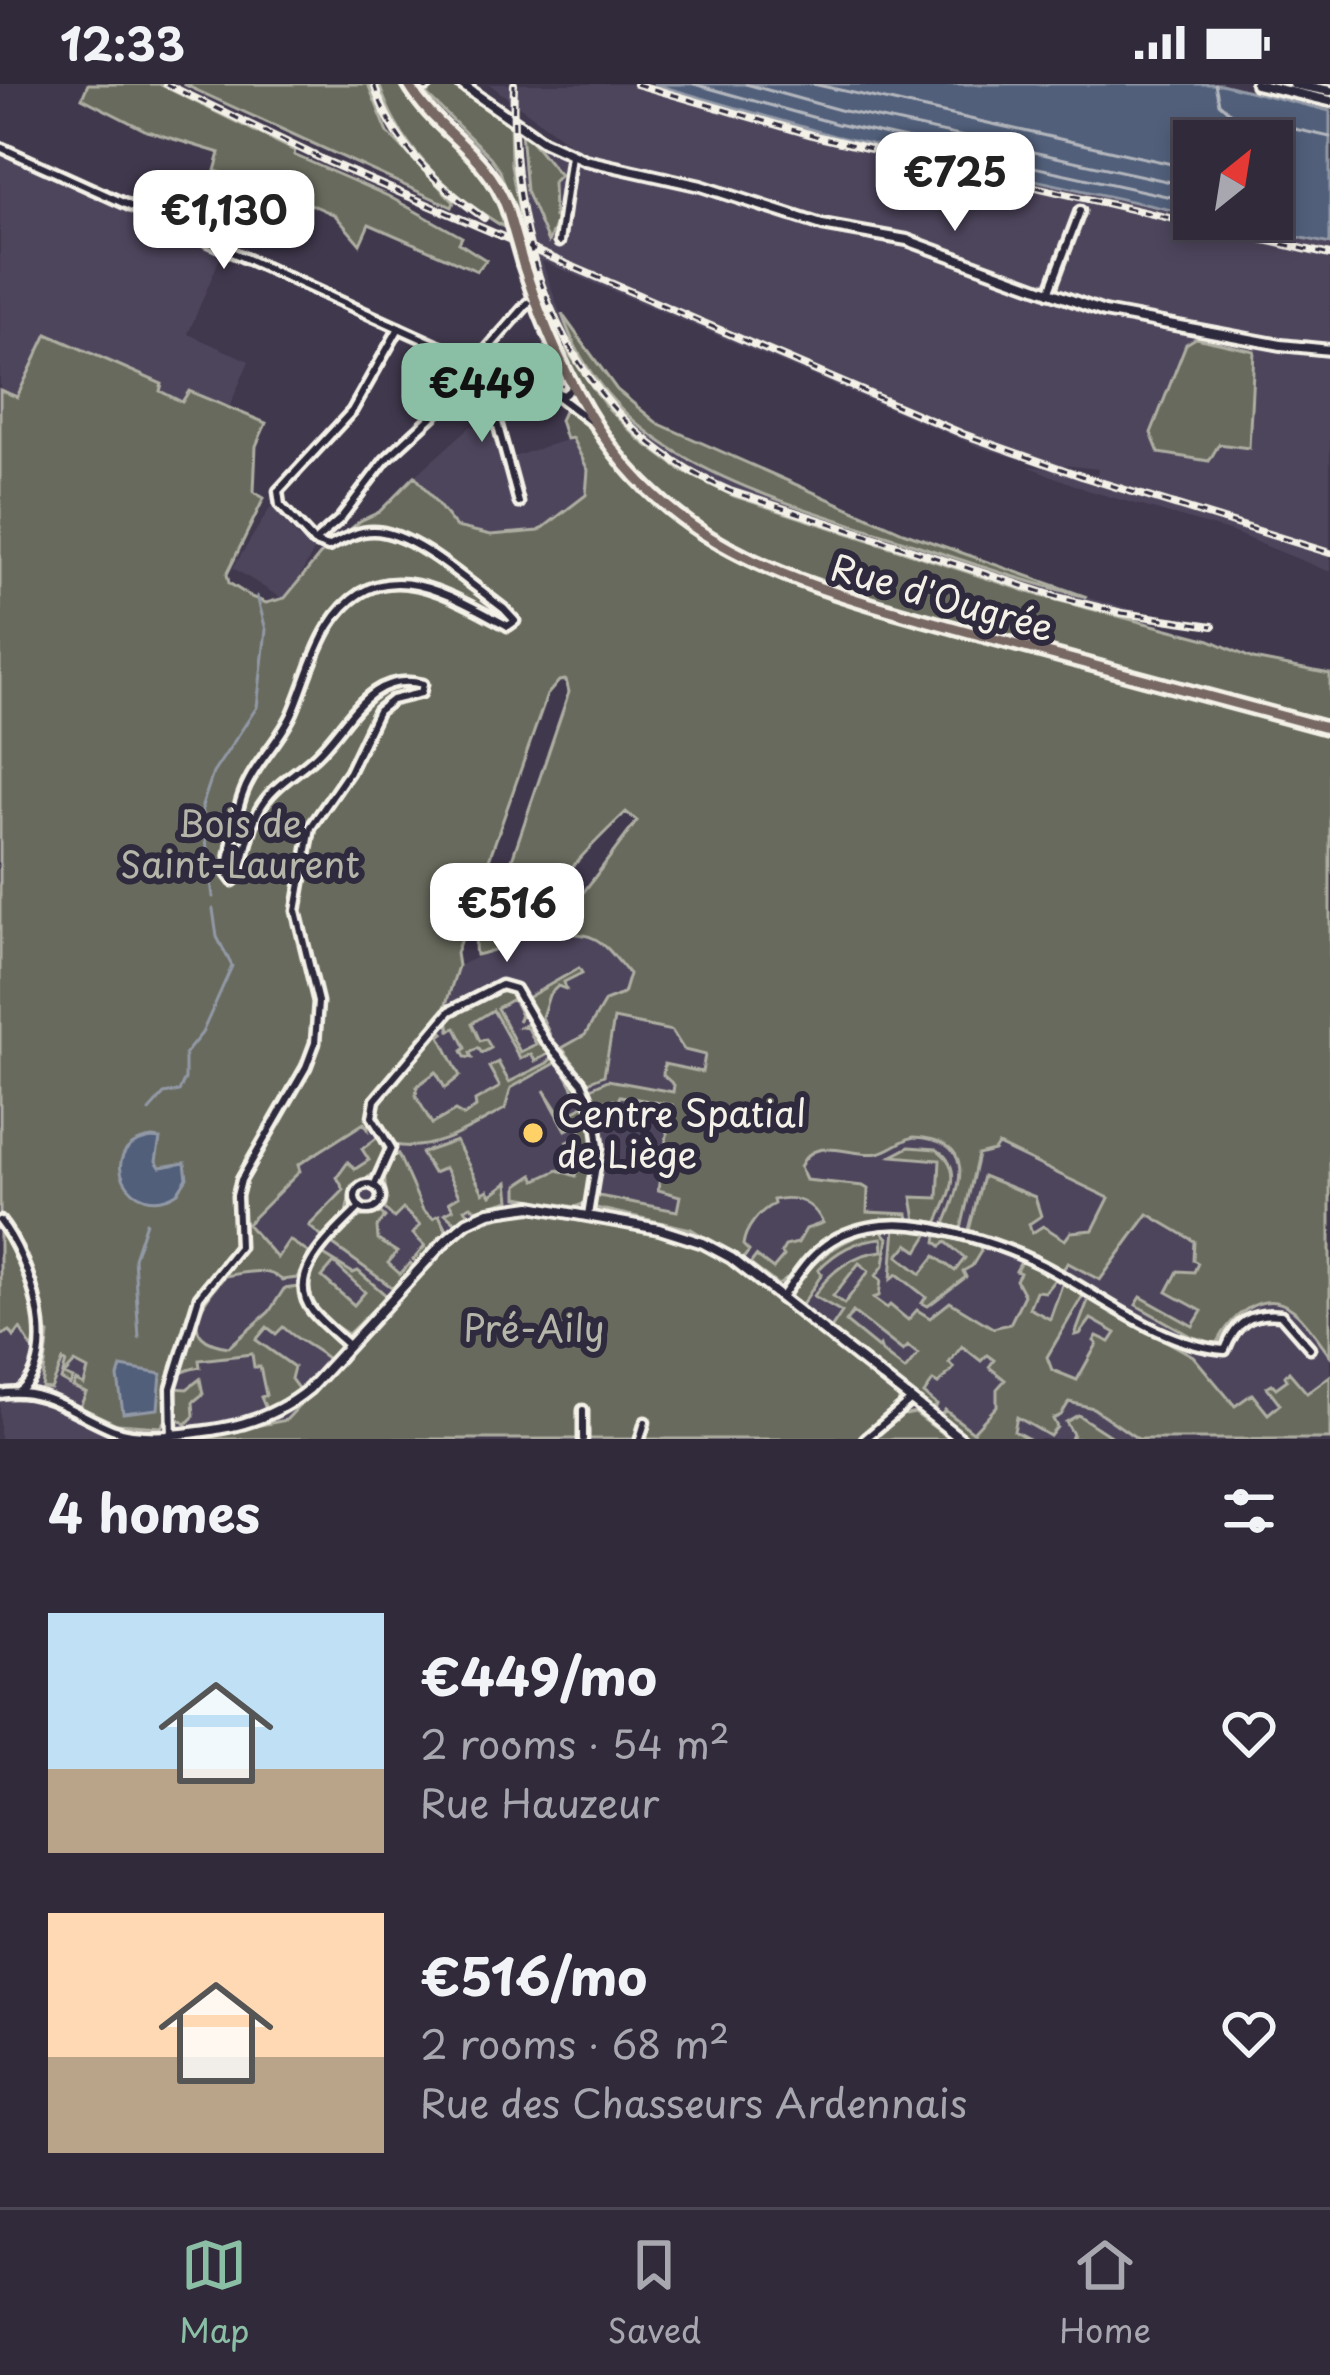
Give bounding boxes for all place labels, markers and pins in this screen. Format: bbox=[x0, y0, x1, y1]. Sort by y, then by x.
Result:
pin: €725 bbox=[884, 132, 1026, 234]
pin: €1,130 bbox=[126, 170, 322, 272]
pin: €449 bbox=[411, 343, 553, 445]
pin: €516 bbox=[436, 863, 578, 965]
place label: Centre Spatial de Liège bbox=[557, 1085, 806, 1180]
marker: Centre Spatial de Liège bbox=[520, 1120, 546, 1146]

